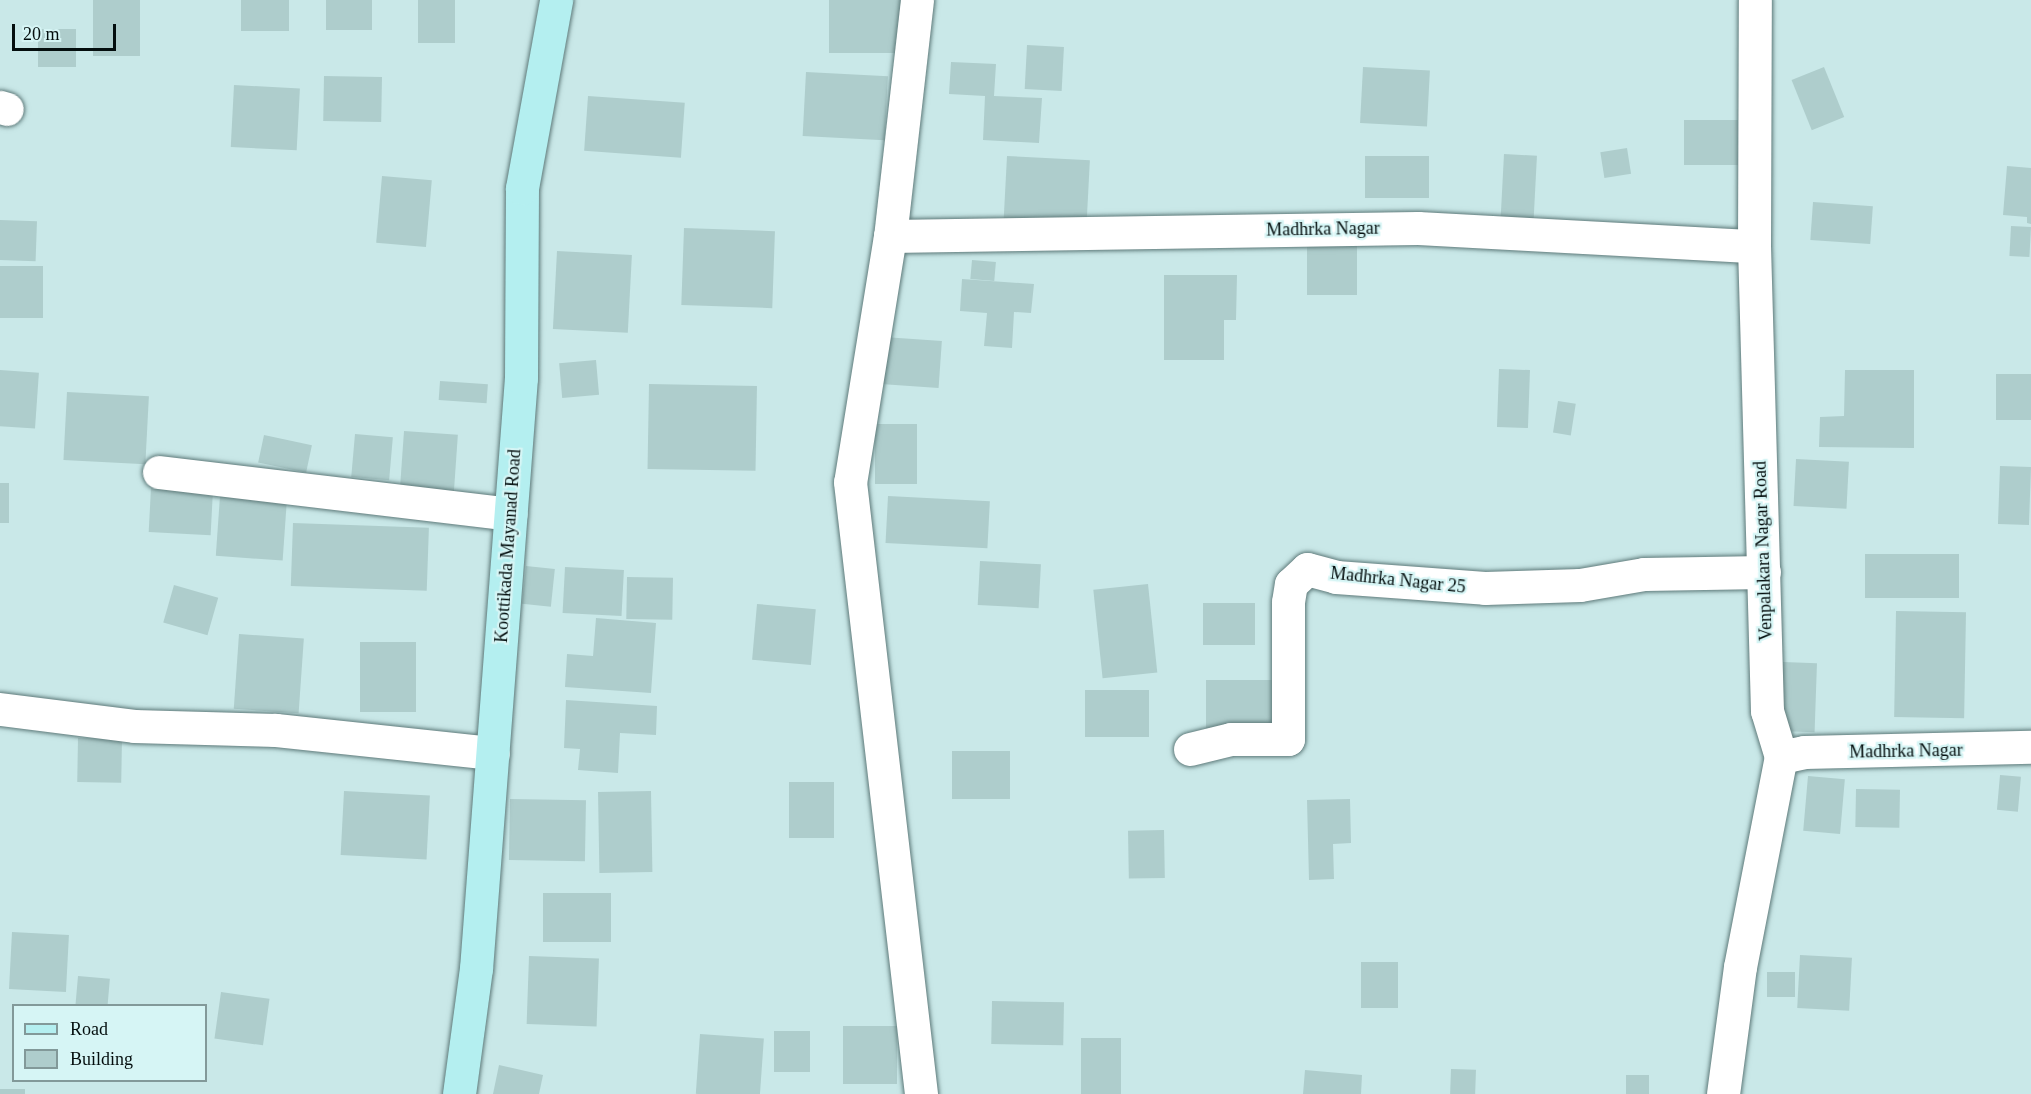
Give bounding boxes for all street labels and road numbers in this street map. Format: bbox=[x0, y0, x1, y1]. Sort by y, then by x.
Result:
street label: Madhrka Nagar bbox=[1266, 217, 1380, 241]
street label: Koottikada Mayanad Road bbox=[490, 449, 526, 643]
street label: Venpalakara Nagar Road bbox=[1749, 461, 1777, 641]
street label: Madhrka Nagar 25 bbox=[1329, 562, 1467, 598]
street label: Madhrka Nagar bbox=[1849, 739, 1963, 763]

